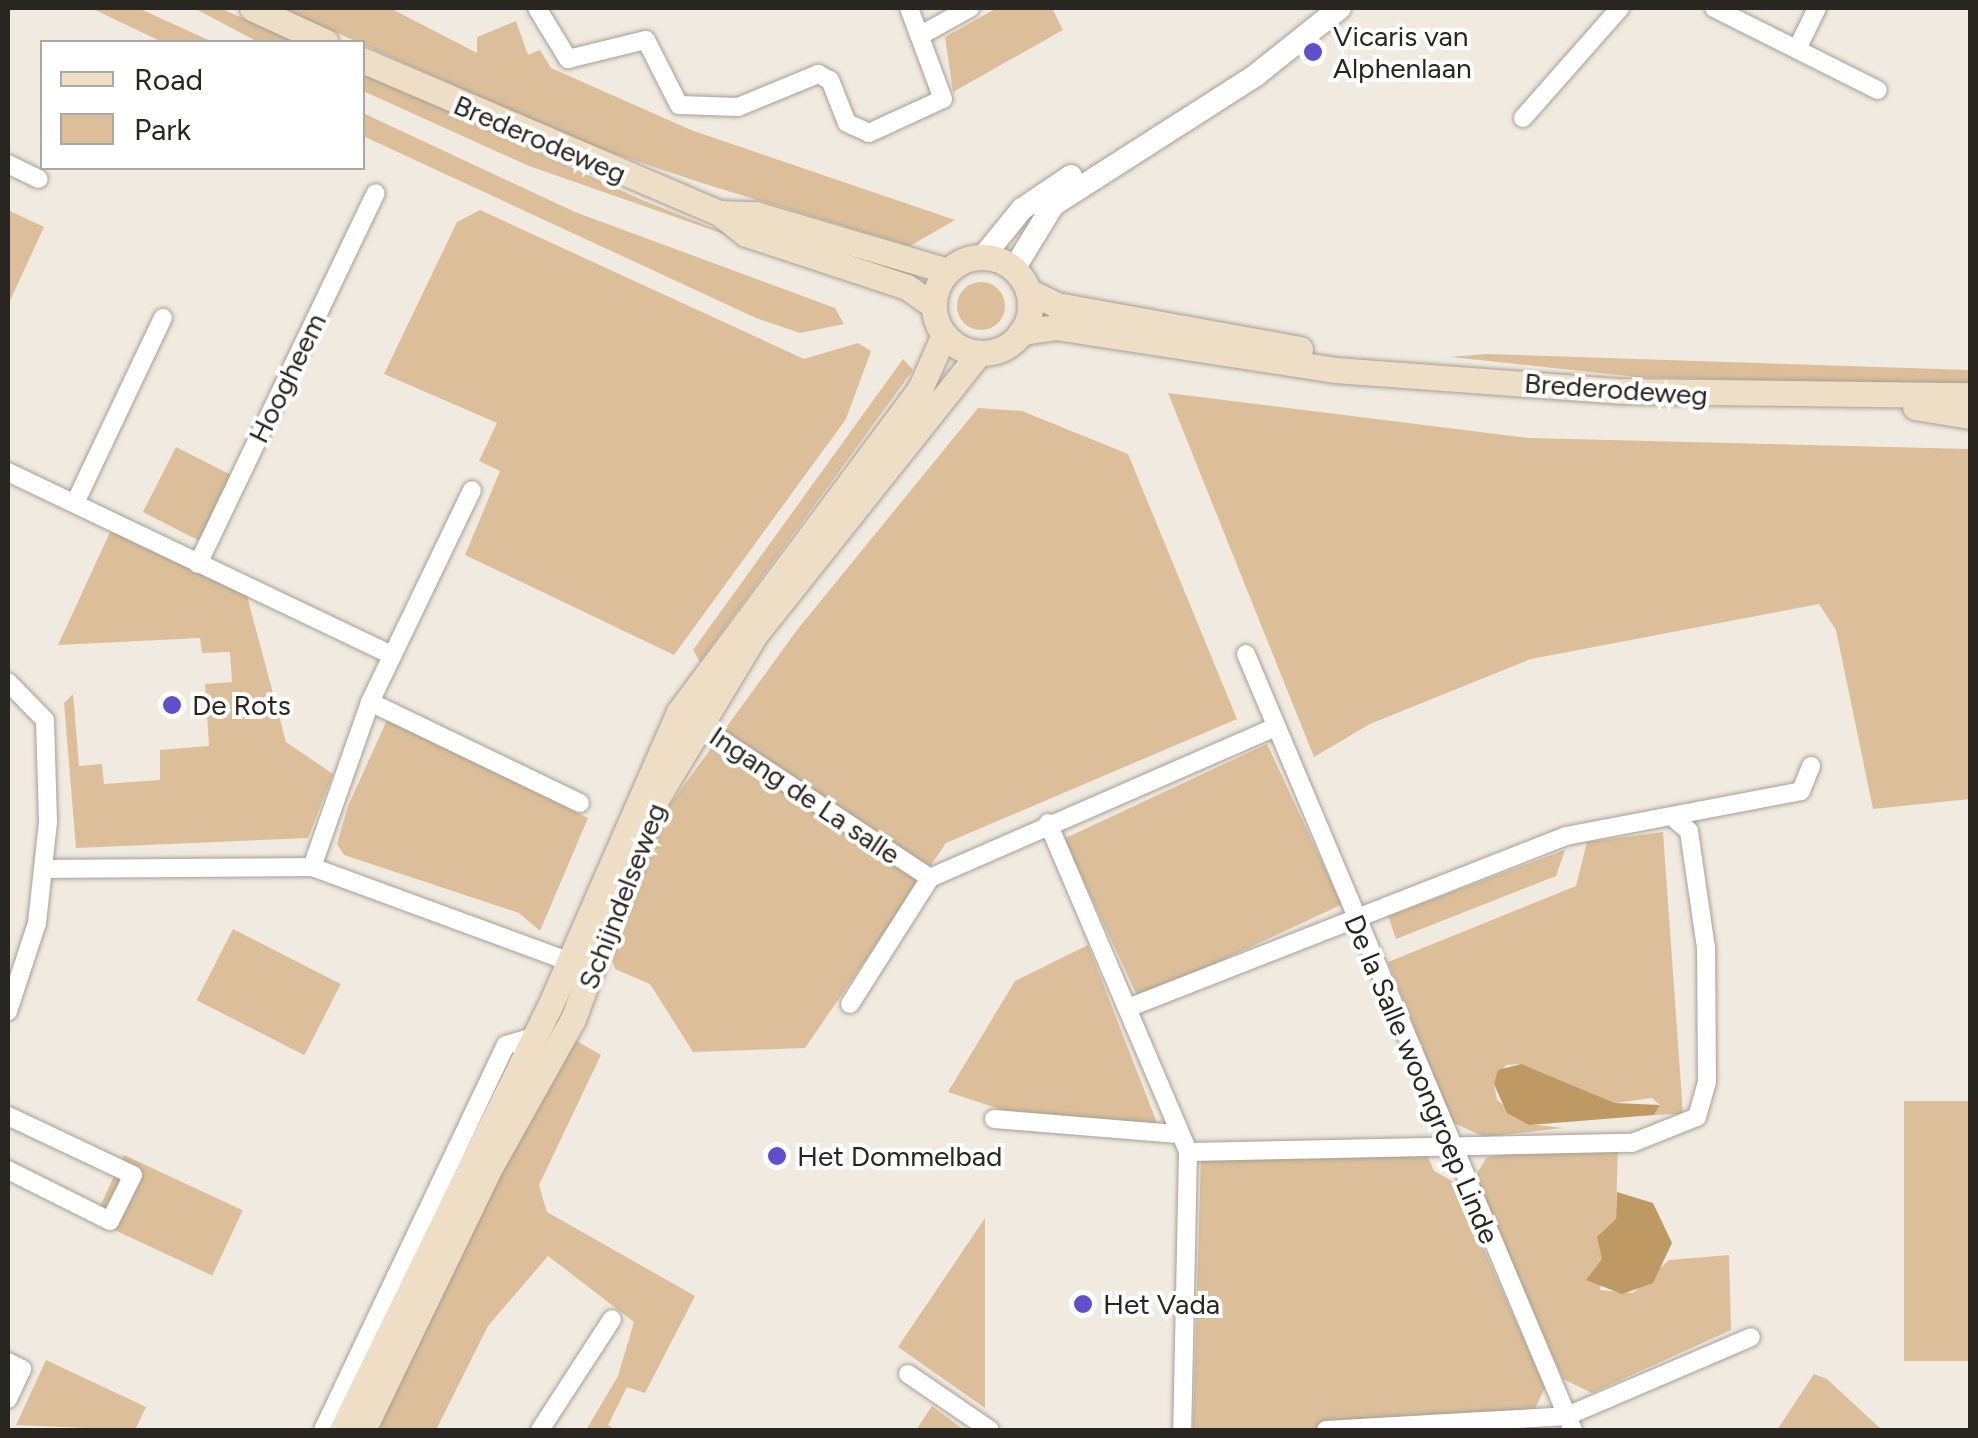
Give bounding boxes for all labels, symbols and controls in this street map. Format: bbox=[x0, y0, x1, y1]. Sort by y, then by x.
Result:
place label: Vicaris van Alphenlaan bbox=[1333, 19, 1472, 85]
legend bbox=[40, 40, 365, 170]
marker: Vicaris van Alphenlaan bbox=[1302, 41, 1324, 63]
text: Road bbox=[134, 61, 203, 98]
street label: Brederodeweg bbox=[449, 88, 631, 190]
text: Park bbox=[134, 111, 191, 148]
street label: Hoogheem bbox=[241, 308, 333, 448]
street label: Brederodeweg bbox=[1523, 366, 1709, 412]
place label: De Rots bbox=[192, 688, 291, 722]
marker: De Rots bbox=[161, 694, 183, 716]
street label: Ingang de La salle bbox=[703, 719, 907, 871]
street label: Schijndelseweg bbox=[571, 798, 673, 994]
street label: De la Salle woongroep Linde bbox=[1337, 910, 1507, 1248]
place label: Het Dommelbad bbox=[797, 1139, 1003, 1173]
marker: Het Dommelbad bbox=[766, 1145, 788, 1167]
place label: Het Vada bbox=[1103, 1287, 1220, 1321]
marker: Het Vada bbox=[1072, 1293, 1094, 1315]

